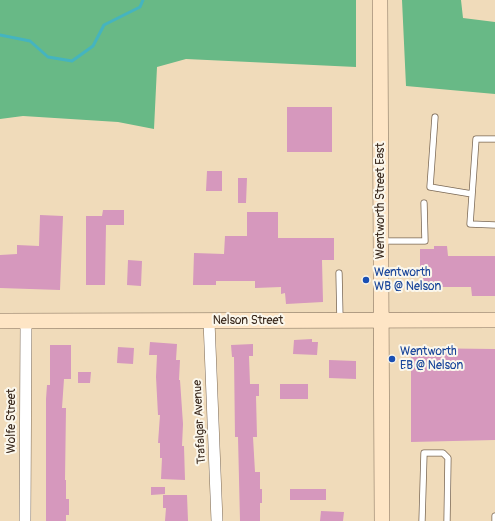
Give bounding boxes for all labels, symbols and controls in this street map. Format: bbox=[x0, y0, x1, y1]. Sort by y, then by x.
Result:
street label: Wentworth Street East bbox=[374, 143, 388, 259]
place label: Wentworth WB @ Nelson bbox=[374, 266, 441, 294]
marker: Wentworth WB @ Nelson bbox=[361, 275, 371, 285]
street label: Nelson Street bbox=[213, 314, 283, 328]
place label: Wentworth EB @ Nelson bbox=[400, 345, 463, 373]
marker: Wentworth EB @ Nelson bbox=[387, 354, 397, 364]
street label: Trafalgar Avenue bbox=[191, 379, 209, 465]
street label: Wolfe Street bbox=[5, 389, 19, 453]

